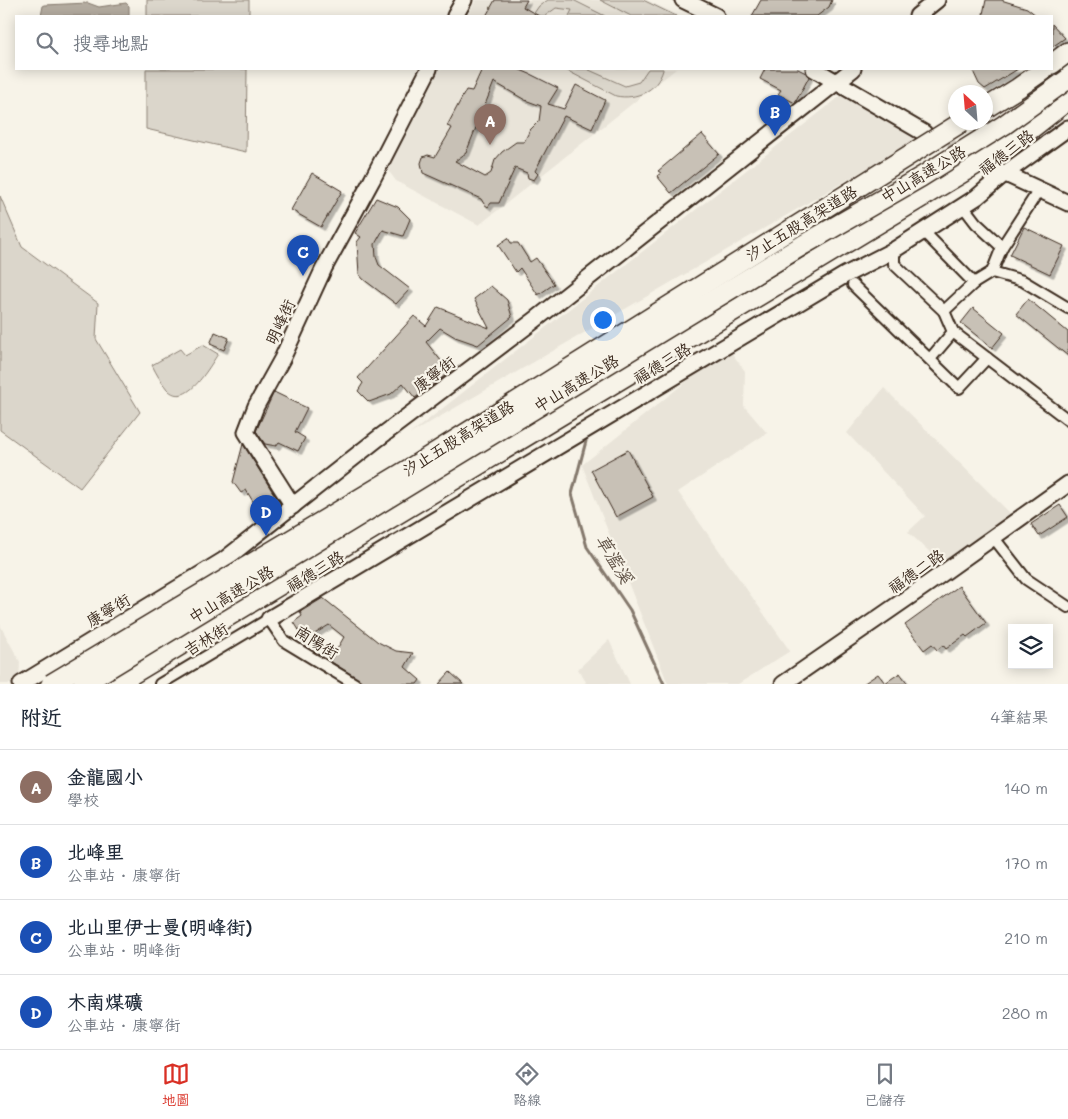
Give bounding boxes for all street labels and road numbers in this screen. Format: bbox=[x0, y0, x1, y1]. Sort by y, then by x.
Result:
street label: 福德三路 bbox=[974, 124, 1038, 179]
street label: 中山高速公路 bbox=[876, 140, 969, 207]
street label: 汐止五股高架道路 bbox=[741, 180, 861, 265]
street label: 明峰街 bbox=[260, 296, 299, 348]
street label: 福德三路 bbox=[629, 337, 695, 388]
street label: 中山高速公路 bbox=[529, 349, 622, 416]
street label: 康寧街 bbox=[408, 351, 459, 396]
street label: 汐止五股高架道路 bbox=[398, 395, 518, 480]
street label: 福德二路 bbox=[883, 544, 948, 598]
street label: 福德三路 bbox=[282, 545, 348, 596]
street label: 中山高速公路 bbox=[184, 560, 277, 627]
street label: 康寧街 bbox=[82, 588, 134, 631]
street label: 吉林街 bbox=[180, 617, 232, 660]
street label: 南陽街 bbox=[291, 620, 343, 663]

